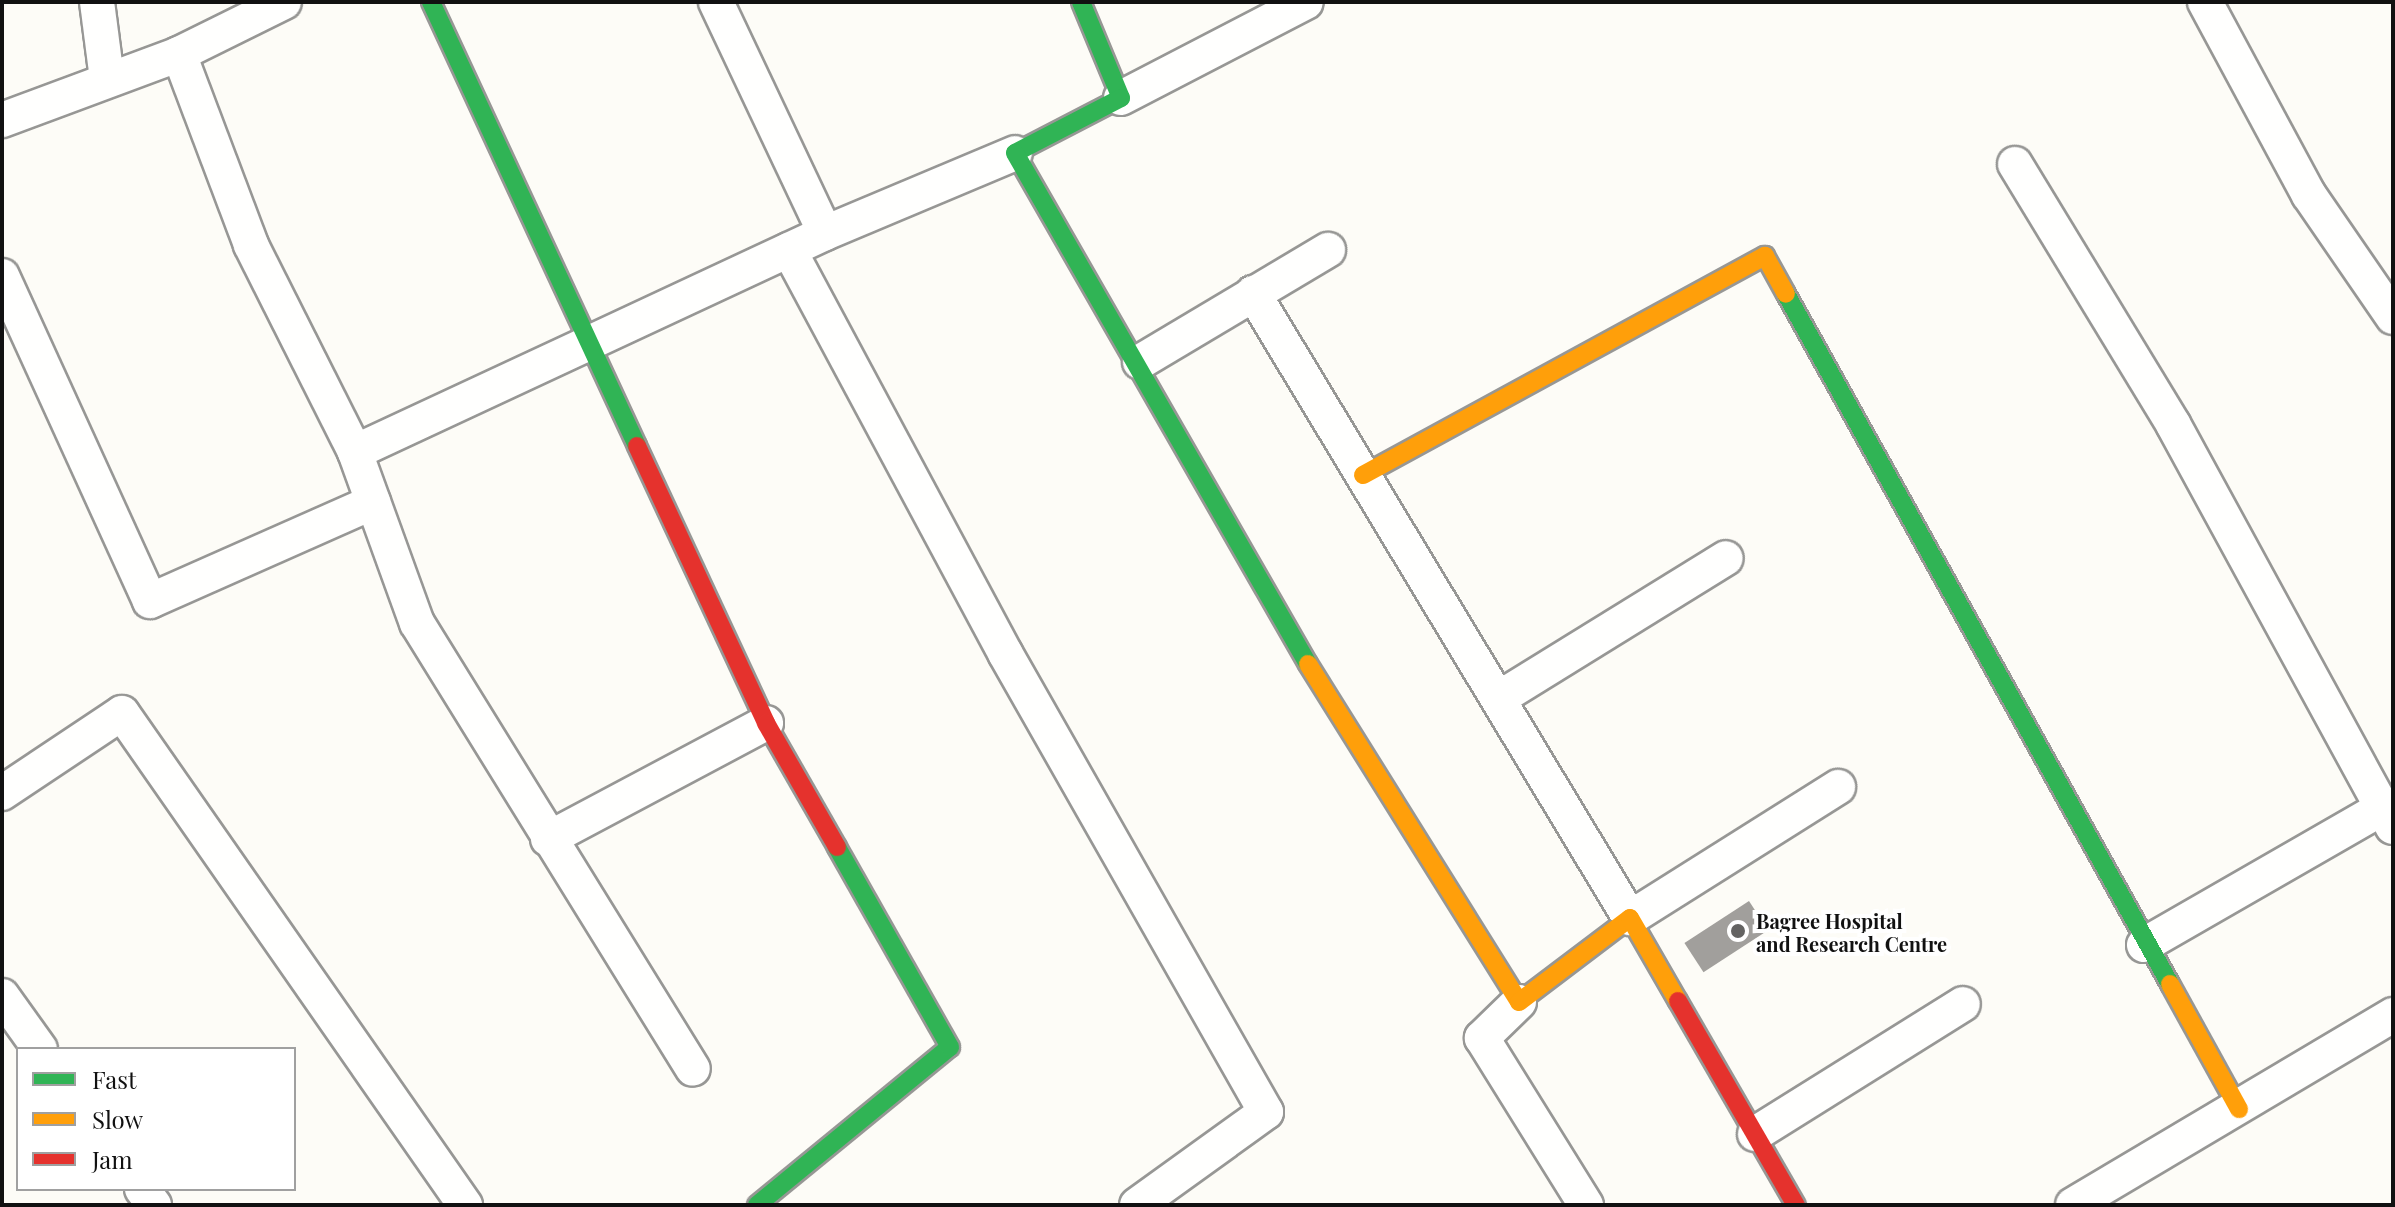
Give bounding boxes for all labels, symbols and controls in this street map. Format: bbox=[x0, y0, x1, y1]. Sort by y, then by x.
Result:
place label: Bagree Hospital and Research Centre bbox=[1756, 908, 1947, 955]
marker: Bagree Hospital and Research Centre bbox=[1727, 920, 1749, 942]
legend bbox=[16, 1047, 296, 1191]
text: Fast bbox=[92, 1063, 137, 1095]
text: Slow bbox=[92, 1103, 143, 1135]
text: Jam bbox=[92, 1143, 133, 1175]

